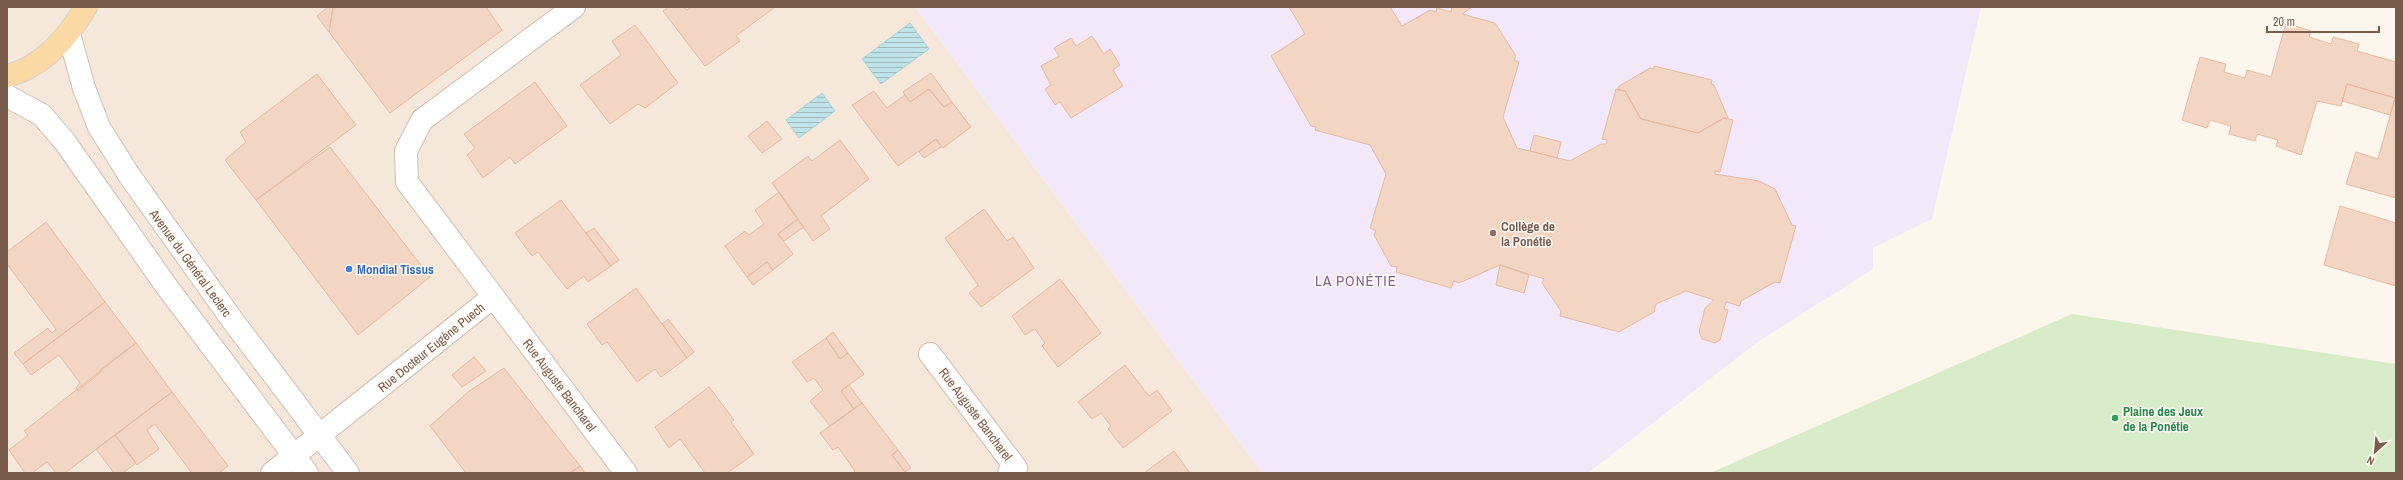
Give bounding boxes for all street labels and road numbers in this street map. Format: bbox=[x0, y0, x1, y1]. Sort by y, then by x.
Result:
street label: Avenue du Général Leclerc bbox=[145, 205, 235, 320]
street label: Rue Docteur Eugène Puech bbox=[374, 299, 488, 396]
street label: Rue Auguste Bancharel bbox=[519, 335, 600, 435]
street label: Rue Auguste Bancharel bbox=[935, 364, 1016, 464]

